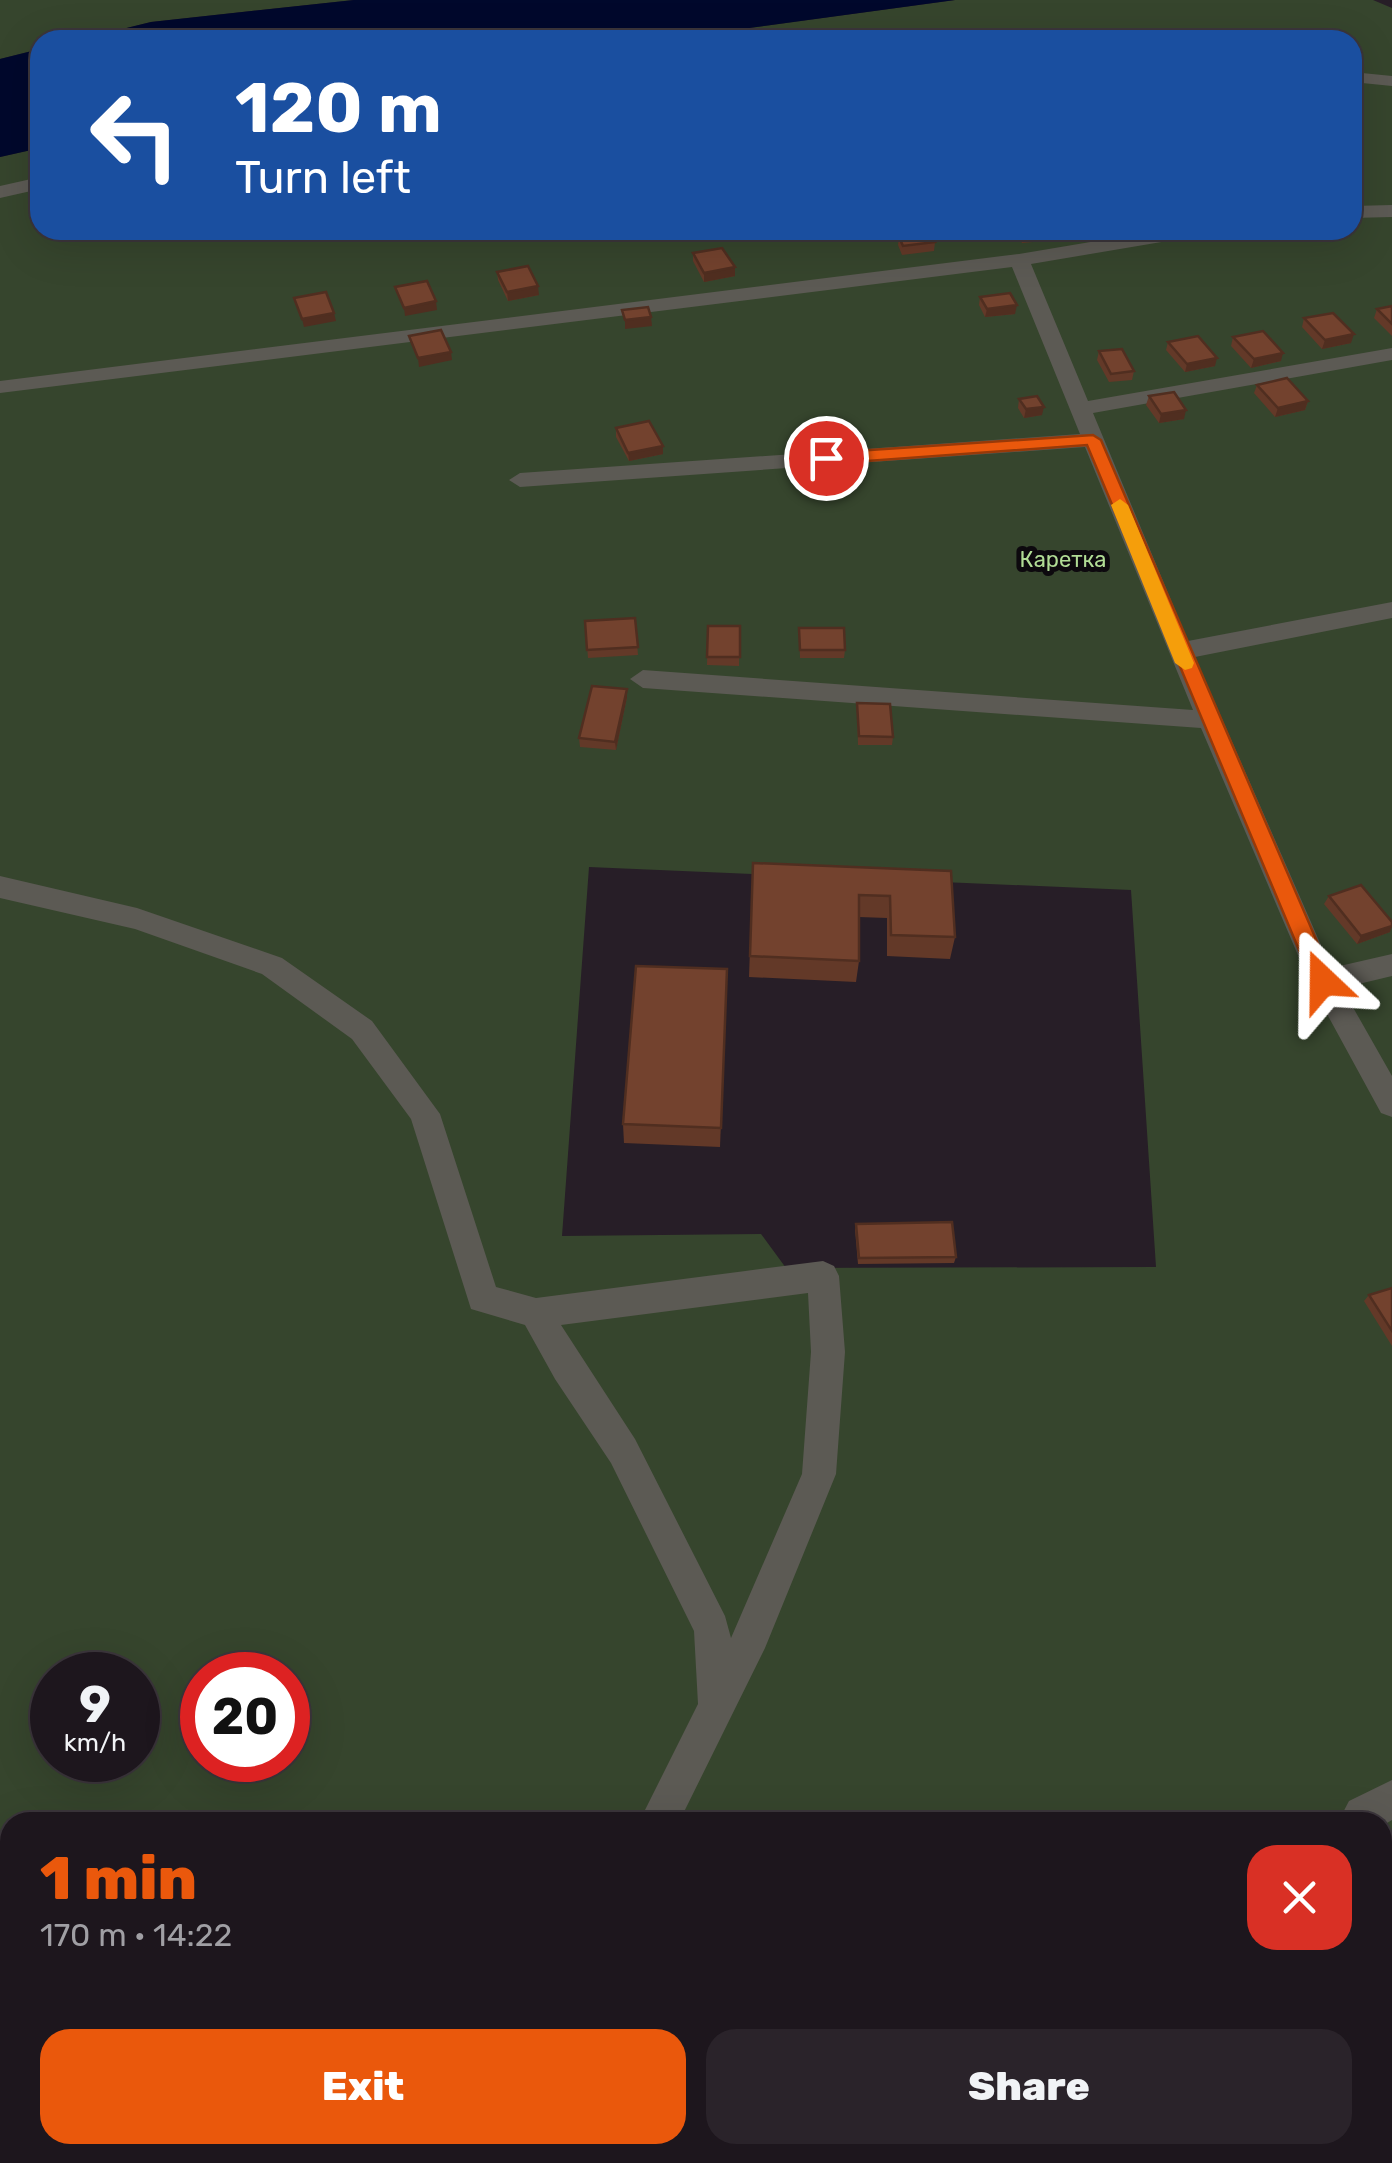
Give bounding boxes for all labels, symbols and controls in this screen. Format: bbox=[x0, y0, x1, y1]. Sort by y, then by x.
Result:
text: 120 m bbox=[235, 67, 442, 150]
icon: left bbox=[70, 70, 200, 200]
text: Turn left bbox=[235, 151, 411, 204]
pin bbox=[784, 416, 869, 501]
icon: arrive bbox=[799, 431, 854, 486]
park label: Каретка bbox=[1020, 546, 1106, 573]
position arrow bbox=[1271, 929, 1375, 1033]
speed limit sign: 20 bbox=[180, 1652, 310, 1782]
text: 9 bbox=[79, 1675, 111, 1735]
text: km/h bbox=[64, 1728, 126, 1757]
text: 1 min bbox=[40, 1843, 197, 1914]
button: close bbox=[1247, 1845, 1352, 1950]
text: 170 m · 14:22 bbox=[40, 1916, 232, 1954]
button: Exit bbox=[40, 2029, 686, 2144]
button: Share bbox=[706, 2029, 1352, 2144]

